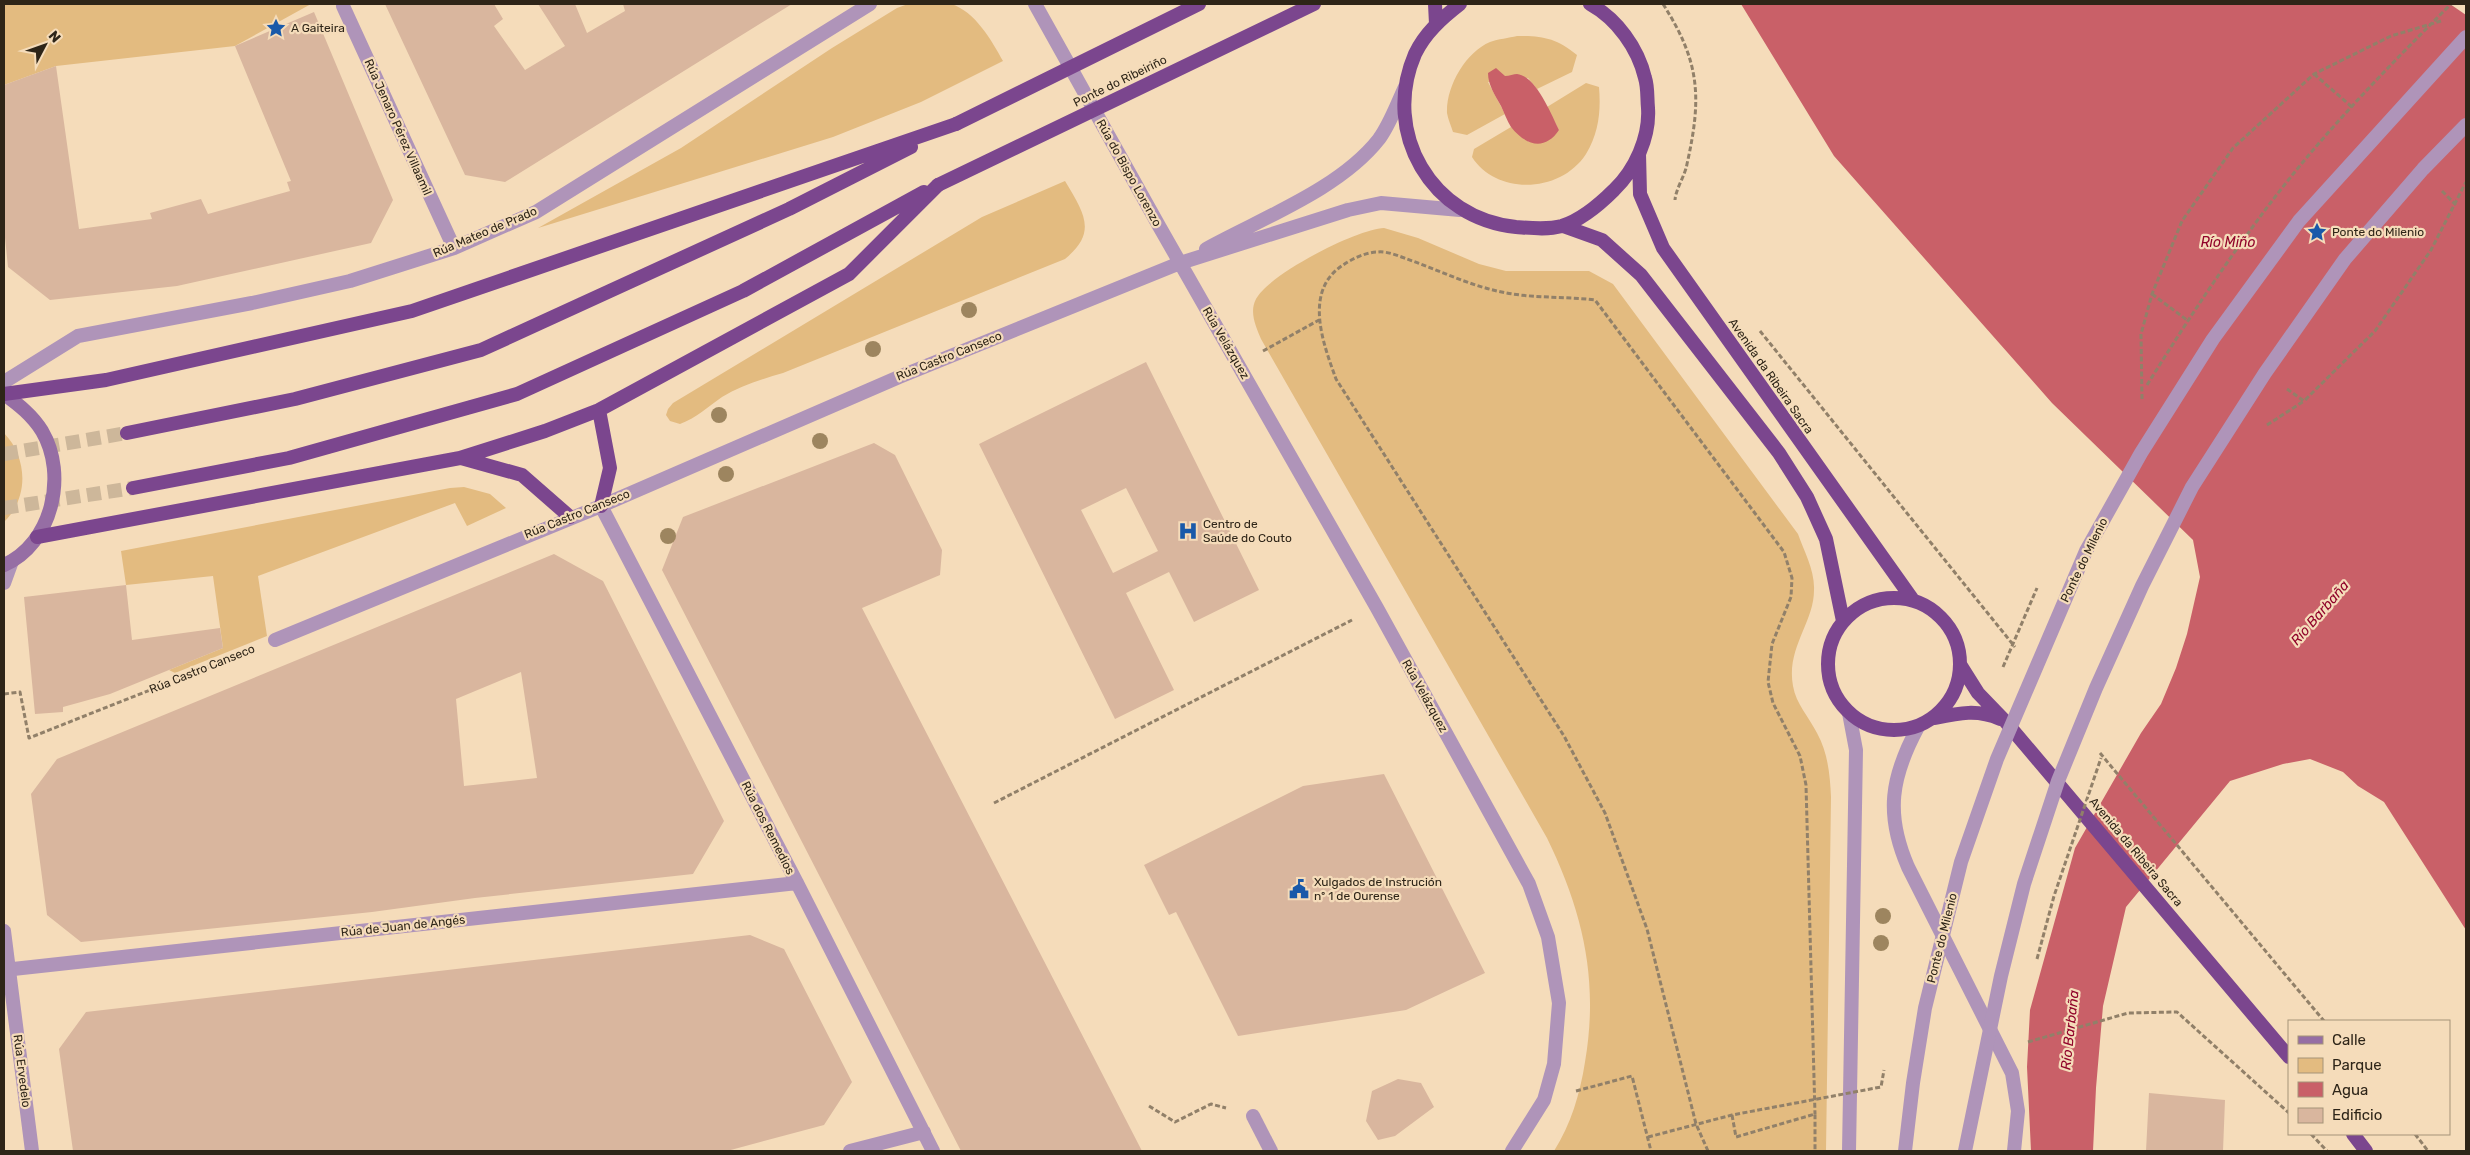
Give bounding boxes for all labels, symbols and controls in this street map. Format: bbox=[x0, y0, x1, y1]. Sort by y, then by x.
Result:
place icon: A Gaiteira bbox=[265, 17, 287, 39]
north arrow bbox=[20, 20, 70, 70]
place label: A Gaiteira bbox=[291, 21, 345, 35]
text: N bbox=[45, 27, 64, 46]
street label: Ponte do Ribeiriño bbox=[1071, 52, 1169, 110]
street label: Rúa Jenaro Pérez Villaamil bbox=[362, 57, 434, 197]
street label: Rúa do Bispo Lorenzo bbox=[1094, 117, 1164, 229]
street label: Rúa Mateo de Prado bbox=[431, 204, 539, 260]
place icon: Ponte do Milenio bbox=[2306, 221, 2328, 243]
place label: Ponte do Milenio bbox=[2332, 225, 2424, 239]
water label: Río Miño bbox=[2200, 234, 2256, 251]
street label: Rúa Velázquez bbox=[1200, 304, 1252, 382]
street label: Avenida da Ribeira Sacra bbox=[1726, 316, 1816, 436]
street label: Rúa Castro Canseco bbox=[894, 328, 1004, 384]
street label: Rúa Castro Canseco bbox=[522, 486, 632, 542]
street label: Ponte do Milenio bbox=[2058, 515, 2111, 604]
place label: Centro de Saúde do Couto bbox=[1203, 517, 1292, 545]
hospital icon: Centro de Saúde do Couto bbox=[1177, 520, 1199, 542]
water label: Río Barbaña bbox=[2287, 577, 2353, 649]
street label: Rúa Castro Canseco bbox=[147, 641, 257, 697]
street label: Rúa Velázquez bbox=[1399, 657, 1451, 735]
street label: Rúa dos Remedios bbox=[738, 779, 798, 877]
street label: Avenida da Ribeira Sacra bbox=[2086, 795, 2186, 909]
place label: Xulgados de Instrución nº 1 de Ourense bbox=[1314, 875, 1442, 903]
public building icon: Xulgados de Instrución nº 1 de Ourense bbox=[1288, 878, 1310, 900]
street label: Ponte do Milenio bbox=[1924, 891, 1960, 984]
street label: Rúa de Juan de Angés bbox=[340, 913, 466, 939]
water label: Río Barbaña bbox=[2057, 989, 2083, 1071]
legend bbox=[2288, 1020, 2450, 1135]
text: Calle bbox=[2332, 1031, 2366, 1049]
street label: Rúa Ervedelo bbox=[11, 1034, 33, 1108]
text: Parque bbox=[2332, 1056, 2382, 1074]
text: Agua bbox=[2332, 1081, 2368, 1099]
text: Edificio bbox=[2332, 1106, 2382, 1124]

